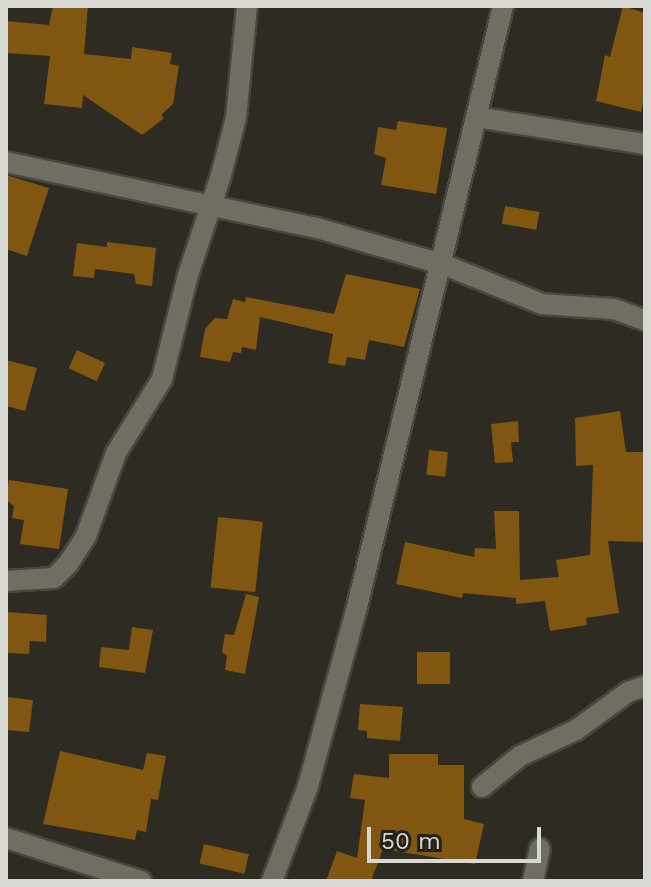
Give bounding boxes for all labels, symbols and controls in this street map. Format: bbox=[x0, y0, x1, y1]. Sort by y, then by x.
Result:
scale bar bbox=[371, 811, 545, 861]
text: 50 m bbox=[381, 827, 441, 855]

